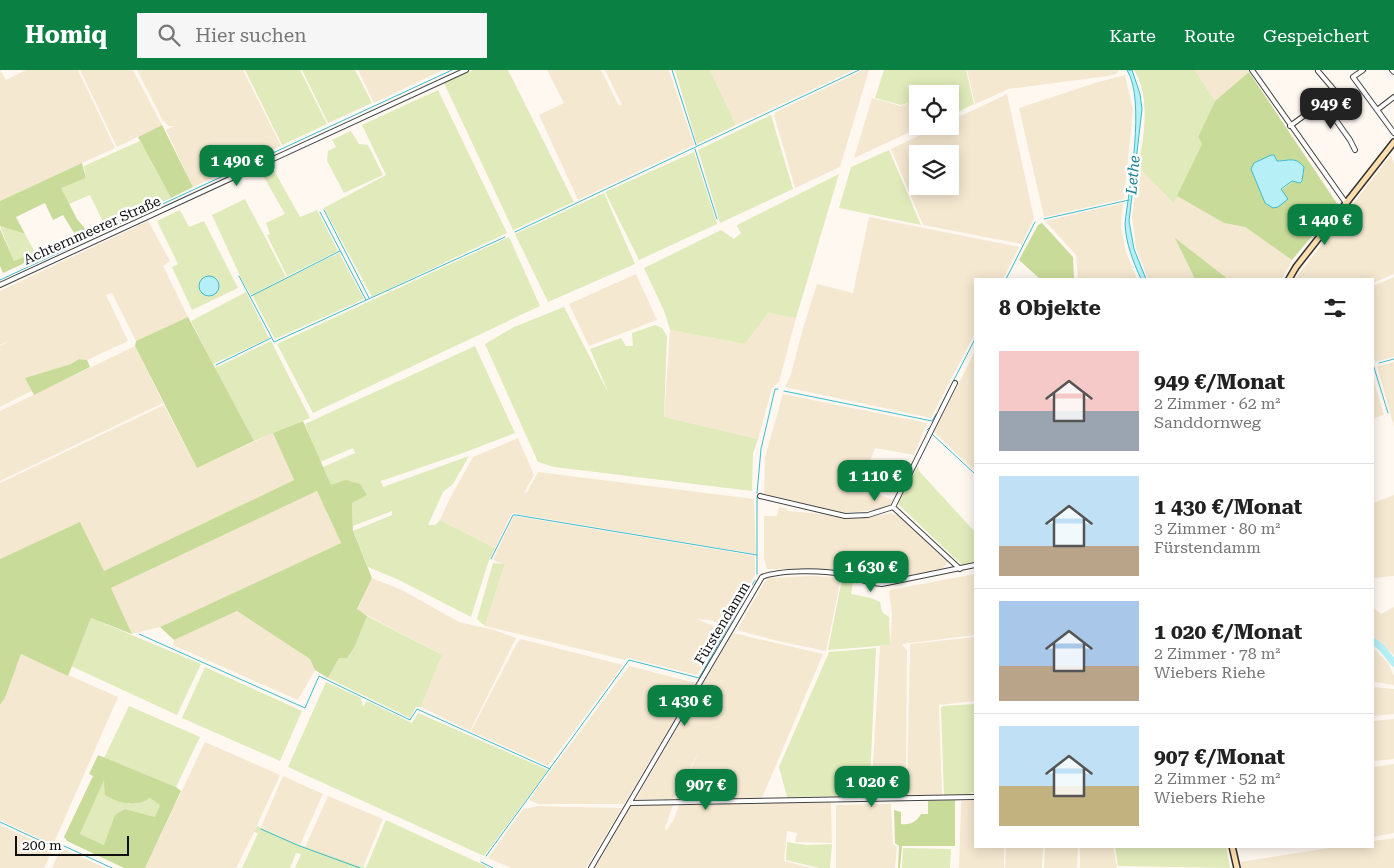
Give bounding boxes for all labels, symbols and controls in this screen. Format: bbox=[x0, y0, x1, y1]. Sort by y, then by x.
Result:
search box bbox=[137, 13, 487, 58]
text: Homiq bbox=[25, 21, 107, 49]
icon: search bbox=[155, 21, 183, 49]
text: Hier suchen bbox=[195, 24, 306, 47]
text: Karte bbox=[1109, 25, 1156, 46]
text: Route bbox=[1184, 25, 1235, 46]
text: Gespeichert bbox=[1263, 25, 1369, 46]
map controls bbox=[909, 85, 959, 195]
button: locate bbox=[909, 85, 959, 135]
pin: 949 € bbox=[1296, 88, 1366, 130]
text: 949 € bbox=[1311, 94, 1351, 113]
pin: 1 490 € bbox=[191, 144, 283, 187]
button: layers bbox=[909, 145, 959, 195]
text: 1 490 € bbox=[211, 151, 263, 170]
water label: Lethe bbox=[1122, 154, 1144, 196]
street label: Achternmeerer Straße bbox=[21, 192, 163, 268]
pin: 1 440 € bbox=[1279, 204, 1371, 246]
text: 1 440 € bbox=[1299, 210, 1351, 229]
icon: filters bbox=[1321, 294, 1349, 322]
text: 8 Objekte bbox=[999, 296, 1101, 320]
text: 949 €/Monat bbox=[1154, 370, 1285, 394]
icon: home bbox=[1039, 371, 1099, 431]
text: 2 Zimmer · 62 m² bbox=[1154, 394, 1281, 413]
text: Sanddornweg bbox=[1154, 413, 1261, 432]
pin: 1 110 € bbox=[829, 460, 921, 502]
text: 1 110 € bbox=[849, 466, 901, 485]
text: 1 430 €/Monat bbox=[1154, 495, 1302, 519]
icon: home bbox=[1039, 496, 1099, 556]
text: 3 Zimmer · 80 m² bbox=[1154, 519, 1281, 538]
text: Fürstendamm bbox=[1154, 538, 1261, 557]
pin: 1 630 € bbox=[825, 550, 917, 593]
text: 1 630 € bbox=[845, 557, 897, 576]
street label: Fürstendamm bbox=[691, 579, 753, 667]
text: 1 020 €/Monat bbox=[1154, 620, 1302, 644]
icon: home bbox=[1039, 621, 1099, 681]
text: 2 Zimmer · 78 m² bbox=[1154, 644, 1281, 663]
text: Wiebers Riehe bbox=[1154, 663, 1265, 682]
pin: 1 430 € bbox=[639, 684, 731, 727]
text: 1 430 € bbox=[659, 691, 711, 710]
text: 907 €/Monat bbox=[1154, 745, 1285, 769]
icon: home bbox=[1039, 746, 1099, 806]
pin: 1 020 € bbox=[826, 766, 918, 808]
pin: 907 € bbox=[671, 768, 741, 811]
text: 2 Zimmer · 52 m² bbox=[1154, 769, 1281, 788]
text: 1 020 € bbox=[846, 772, 898, 791]
text: 907 € bbox=[686, 775, 726, 794]
text: Wiebers Riehe bbox=[1154, 788, 1265, 807]
scale bar bbox=[15, 833, 129, 856]
text: 200 m bbox=[22, 837, 62, 853]

